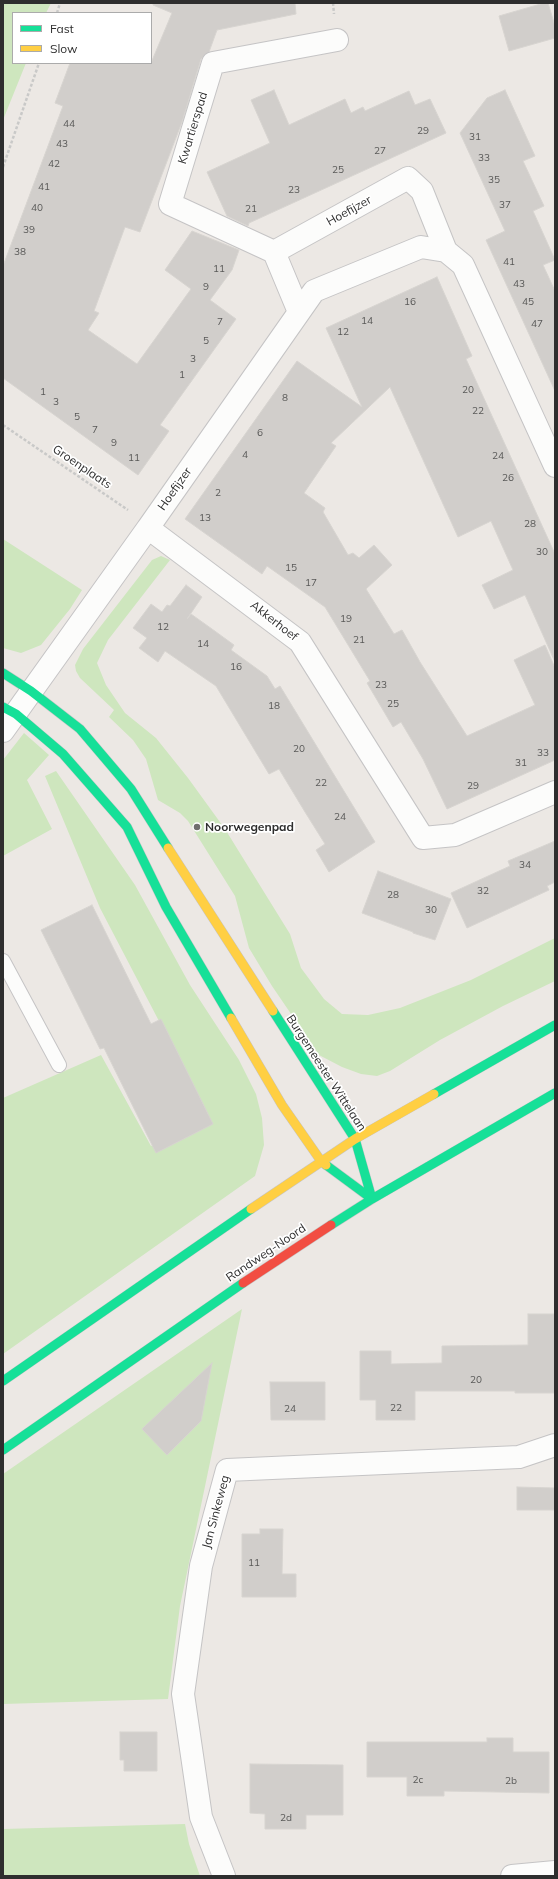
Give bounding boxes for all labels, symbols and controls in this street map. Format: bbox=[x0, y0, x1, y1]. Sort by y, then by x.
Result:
legend bbox=[12, 12, 152, 64]
text: Fast bbox=[50, 21, 74, 36]
text: Slow bbox=[50, 41, 78, 56]
street label: Kwartierspad bbox=[175, 90, 211, 166]
house number: 44 bbox=[63, 118, 75, 130]
house number: 29 bbox=[417, 125, 429, 137]
house number: 31 bbox=[469, 131, 481, 143]
house number: 43 bbox=[56, 138, 68, 150]
house number: 27 bbox=[374, 145, 386, 157]
house number: 33 bbox=[478, 152, 490, 164]
house number: 42 bbox=[48, 158, 60, 170]
house number: 25 bbox=[332, 164, 344, 176]
house number: 35 bbox=[488, 174, 500, 186]
house number: 41 bbox=[38, 181, 50, 193]
house number: 23 bbox=[288, 184, 300, 196]
street label: Hoefijzer bbox=[324, 193, 374, 229]
house number: 37 bbox=[499, 199, 511, 211]
house number: 40 bbox=[31, 202, 43, 214]
house number: 21 bbox=[245, 203, 257, 215]
house number: 39 bbox=[23, 224, 35, 236]
house number: 38 bbox=[14, 246, 26, 258]
house number: 41 bbox=[503, 256, 515, 268]
house number: 11 bbox=[213, 263, 225, 275]
house number: 43 bbox=[513, 278, 525, 290]
house number: 9 bbox=[203, 281, 209, 293]
house number: 16 bbox=[404, 296, 416, 308]
house number: 45 bbox=[522, 296, 534, 308]
house number: 14 bbox=[361, 315, 373, 327]
house number: 7 bbox=[217, 316, 223, 328]
house number: 47 bbox=[531, 318, 543, 330]
house number: 12 bbox=[337, 326, 349, 338]
house number: 5 bbox=[203, 335, 209, 347]
house number: 3 bbox=[190, 353, 196, 365]
house number: 1 bbox=[179, 369, 185, 381]
house number: 20 bbox=[462, 384, 474, 396]
house number: 1 bbox=[40, 386, 46, 398]
house number: 8 bbox=[282, 392, 288, 404]
house number: 3 bbox=[53, 396, 59, 408]
house number: 22 bbox=[472, 405, 484, 417]
house number: 5 bbox=[74, 411, 80, 423]
house number: 7 bbox=[92, 424, 98, 436]
house number: 6 bbox=[257, 427, 263, 439]
house number: 9 bbox=[111, 437, 117, 449]
street label: Groenplaats bbox=[50, 442, 114, 492]
house number: 4 bbox=[242, 449, 248, 461]
house number: 24 bbox=[492, 450, 504, 462]
house number: 11 bbox=[128, 452, 140, 464]
street label: Hoefijzer bbox=[155, 465, 195, 513]
house number: 26 bbox=[502, 472, 514, 484]
house number: 2 bbox=[215, 487, 221, 499]
house number: 13 bbox=[199, 512, 211, 524]
house number: 28 bbox=[524, 518, 536, 530]
house number: 30 bbox=[536, 546, 548, 558]
house number: 15 bbox=[285, 562, 297, 574]
house number: 17 bbox=[305, 577, 317, 589]
street label: Akkerhoef bbox=[247, 598, 301, 644]
house number: 19 bbox=[340, 613, 352, 625]
house number: 12 bbox=[157, 621, 169, 633]
house number: 21 bbox=[353, 634, 365, 646]
house number: 14 bbox=[197, 638, 209, 650]
house number: 16 bbox=[230, 661, 242, 673]
house number: 23 bbox=[375, 679, 387, 691]
house number: 25 bbox=[387, 698, 399, 710]
house number: 18 bbox=[268, 700, 280, 712]
house number: 20 bbox=[293, 743, 305, 755]
house number: 33 bbox=[537, 747, 549, 759]
house number: 31 bbox=[515, 757, 527, 769]
house number: 22 bbox=[315, 777, 327, 789]
house number: 29 bbox=[467, 780, 479, 792]
house number: 24 bbox=[334, 811, 346, 823]
place label: Noorwegenpad bbox=[205, 820, 294, 834]
marker: Noorwegenpad bbox=[192, 822, 202, 832]
house number: 34 bbox=[519, 859, 531, 871]
house number: 32 bbox=[477, 885, 489, 897]
house number: 28 bbox=[387, 889, 399, 901]
house number: 30 bbox=[425, 904, 437, 916]
street label: Burgemeester Wittelaan bbox=[283, 1012, 369, 1134]
street label: Randweg-Noord bbox=[223, 1221, 309, 1285]
house number: 20 bbox=[470, 1374, 482, 1386]
house number: 22 bbox=[390, 1402, 402, 1414]
house number: 24 bbox=[284, 1403, 296, 1415]
street label: Jan Sinkeweg bbox=[199, 1474, 233, 1550]
house number: 11 bbox=[248, 1557, 260, 1569]
house number: 2c bbox=[413, 1774, 423, 1786]
house number: 2b bbox=[505, 1775, 517, 1787]
house number: 2d bbox=[280, 1812, 292, 1824]

